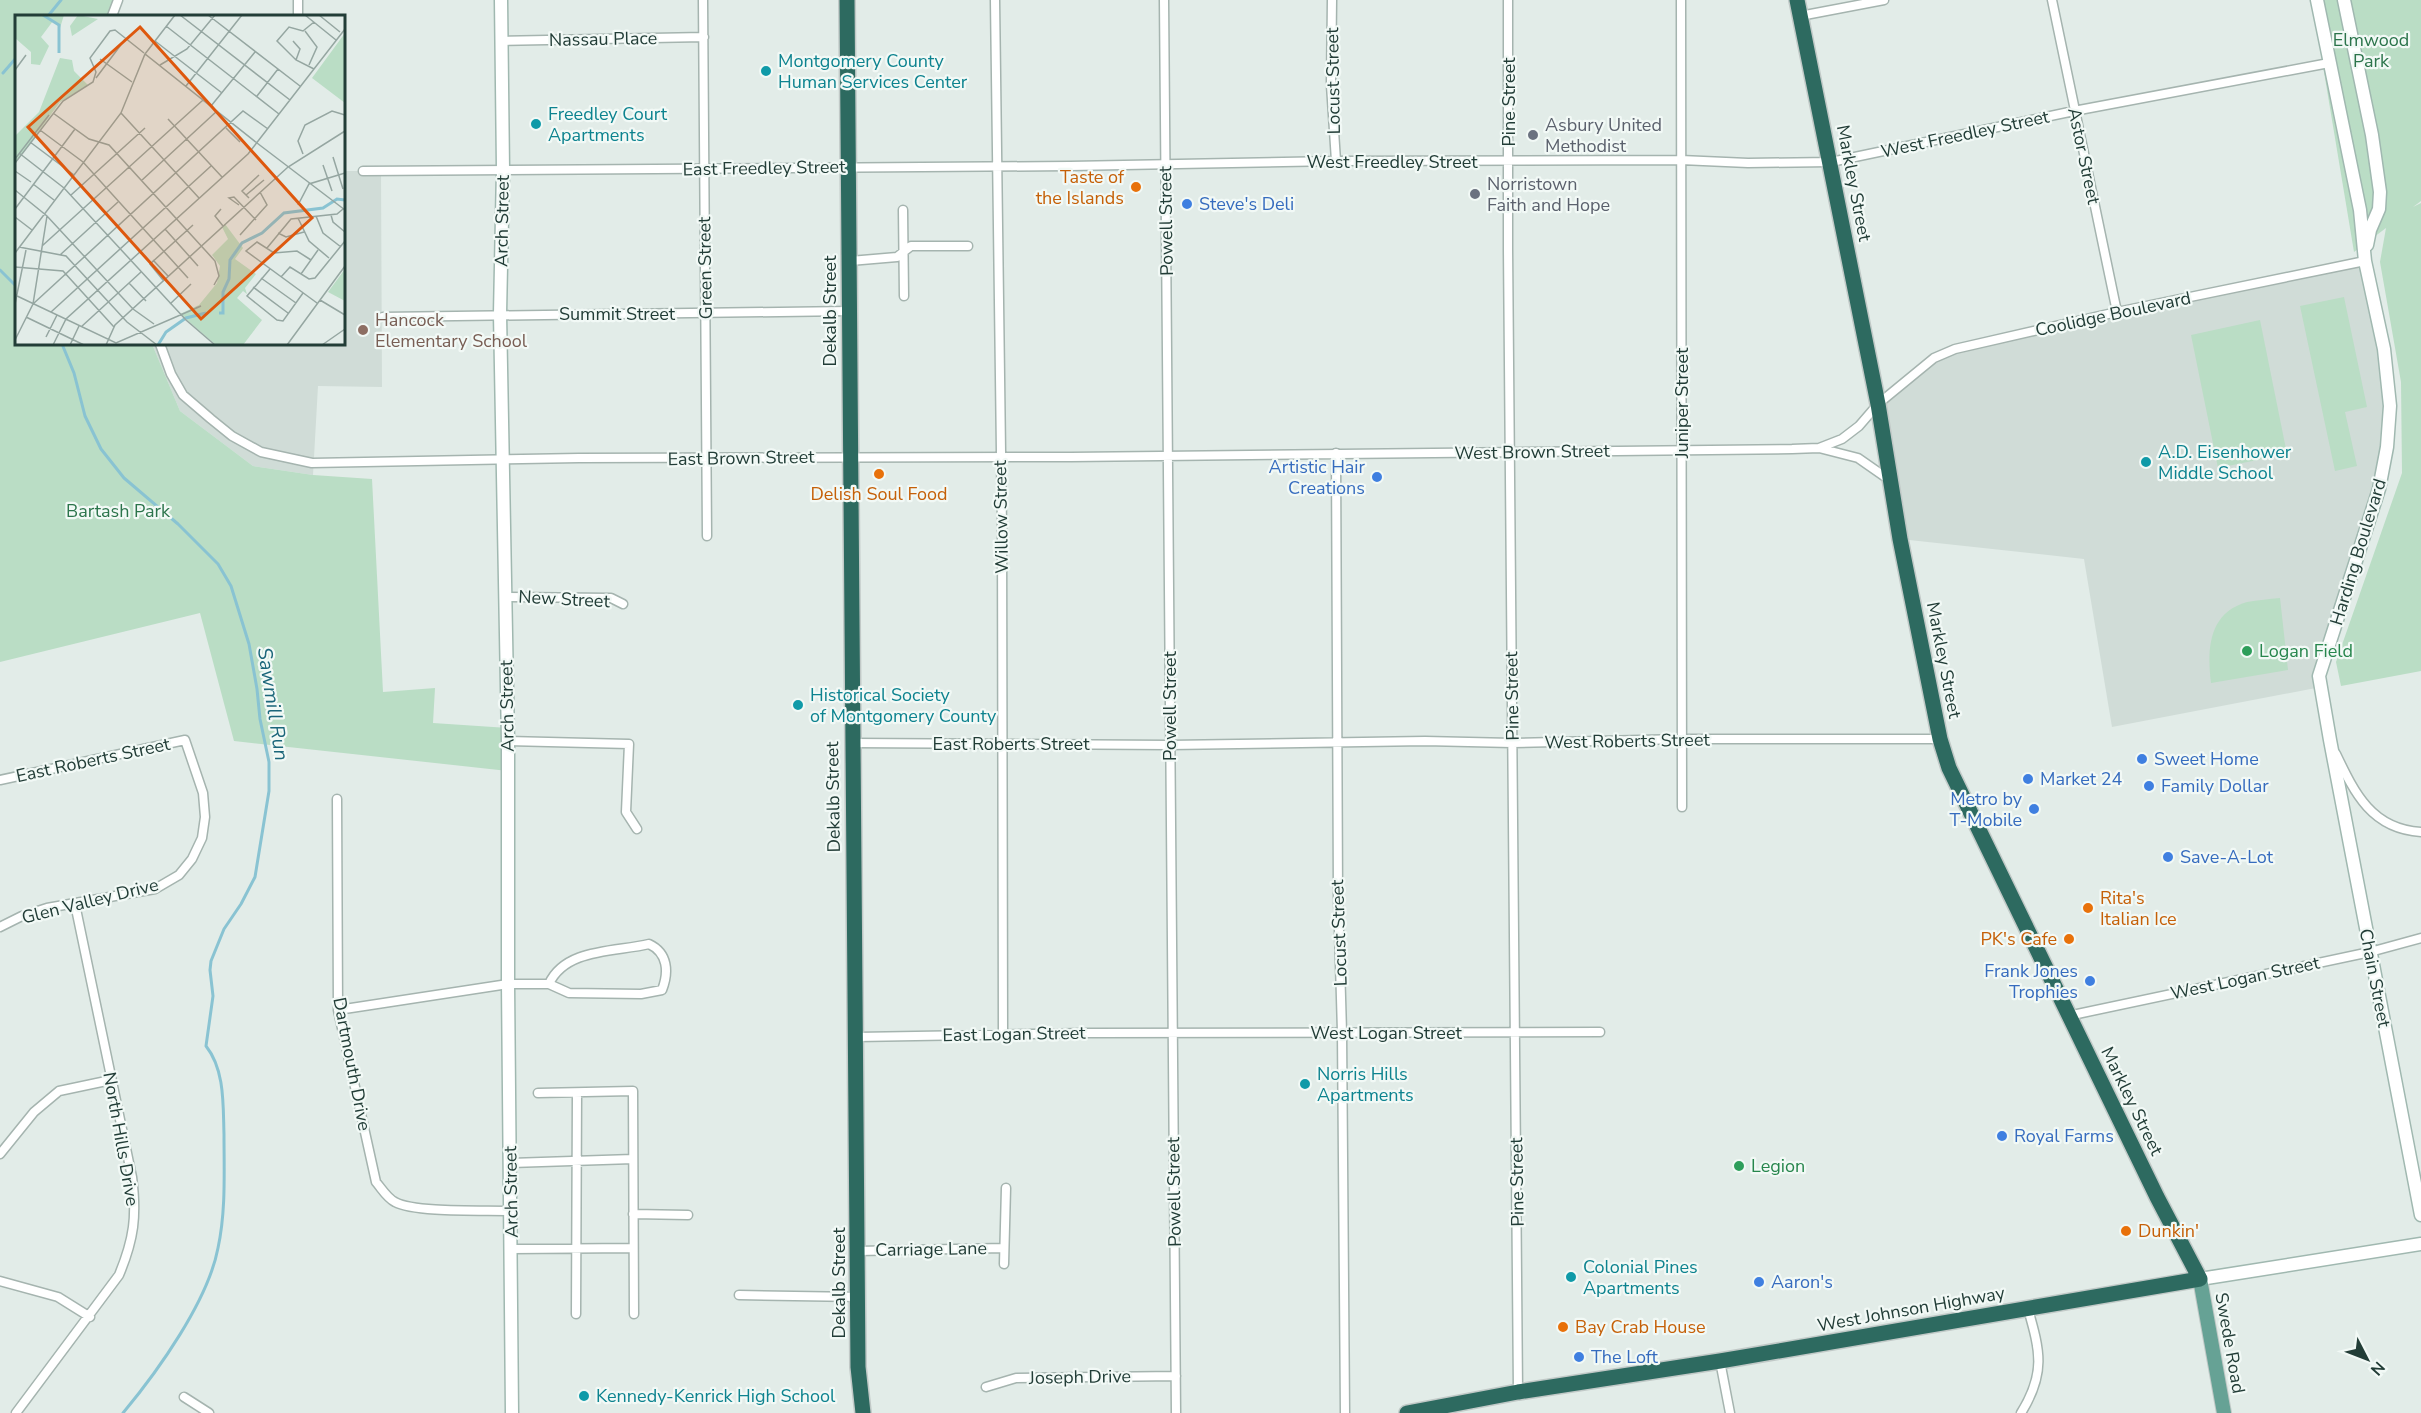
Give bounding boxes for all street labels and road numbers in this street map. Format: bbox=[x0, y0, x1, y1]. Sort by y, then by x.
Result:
street label: Nassau Place bbox=[549, 26, 657, 52]
street label: Locust Street bbox=[1320, 27, 1346, 135]
street label: Pine Street bbox=[1497, 57, 1521, 147]
street label: West Freedley Street bbox=[1879, 104, 2052, 164]
street label: Astor Street bbox=[2062, 106, 2106, 207]
street label: Markley Street bbox=[1831, 123, 1877, 244]
street label: West Freedley Street bbox=[1306, 150, 1478, 174]
street label: East Freedley Street bbox=[682, 155, 846, 181]
street label: Powell Street bbox=[1153, 165, 1179, 276]
street label: Arch Street bbox=[489, 174, 515, 267]
street label: Green Street bbox=[692, 216, 718, 319]
street label: Dekalb Street bbox=[818, 255, 842, 366]
street label: Coolidge Boulevard bbox=[2033, 286, 2193, 342]
street label: Summit Street bbox=[559, 302, 676, 326]
street label: Juniper Street bbox=[1670, 347, 1694, 459]
street label: West Brown Street bbox=[1454, 439, 1611, 465]
street label: East Brown Street bbox=[667, 445, 815, 471]
street label: Willow Street bbox=[988, 459, 1014, 574]
street label: Harding Boulevard bbox=[2324, 476, 2392, 628]
street label: New Street bbox=[518, 585, 611, 613]
street label: Markley Street bbox=[1921, 600, 1967, 721]
street label: Powell Street bbox=[1158, 650, 1182, 761]
street label: Pine Street bbox=[1499, 651, 1525, 741]
street label: Arch Street bbox=[494, 659, 520, 752]
street label: West Roberts Street bbox=[1544, 728, 1711, 754]
street label: East Roberts Street bbox=[14, 732, 173, 788]
street label: East Roberts Street bbox=[933, 732, 1090, 756]
street label: Dekalb Street bbox=[820, 741, 846, 853]
street label: Glen Valley Drive bbox=[19, 872, 161, 930]
street label: Locust Street bbox=[1325, 879, 1353, 987]
street label: Chain Street bbox=[2354, 927, 2396, 1030]
street label: West Logan Street bbox=[2168, 950, 2322, 1005]
street label: Dartmouth Drive bbox=[327, 995, 377, 1133]
street label: East Logan Street bbox=[942, 1021, 1086, 1047]
street label: West Logan Street bbox=[1310, 1021, 1462, 1045]
street label: Markley Street bbox=[2095, 1043, 2169, 1160]
street label: North Hills Drive bbox=[97, 1070, 145, 1208]
street label: Powell Street bbox=[1161, 1136, 1187, 1247]
street label: Pine Street bbox=[1504, 1137, 1530, 1227]
street label: Arch Street bbox=[498, 1145, 524, 1238]
street label: Dekalb Street bbox=[827, 1227, 851, 1338]
street label: Carriage Lane bbox=[875, 1236, 987, 1262]
street label: West Johnson Highway bbox=[1815, 1281, 2007, 1337]
street label: Swede Road bbox=[2209, 1291, 2251, 1395]
street label: Joseph Drive bbox=[1028, 1364, 1131, 1390]

